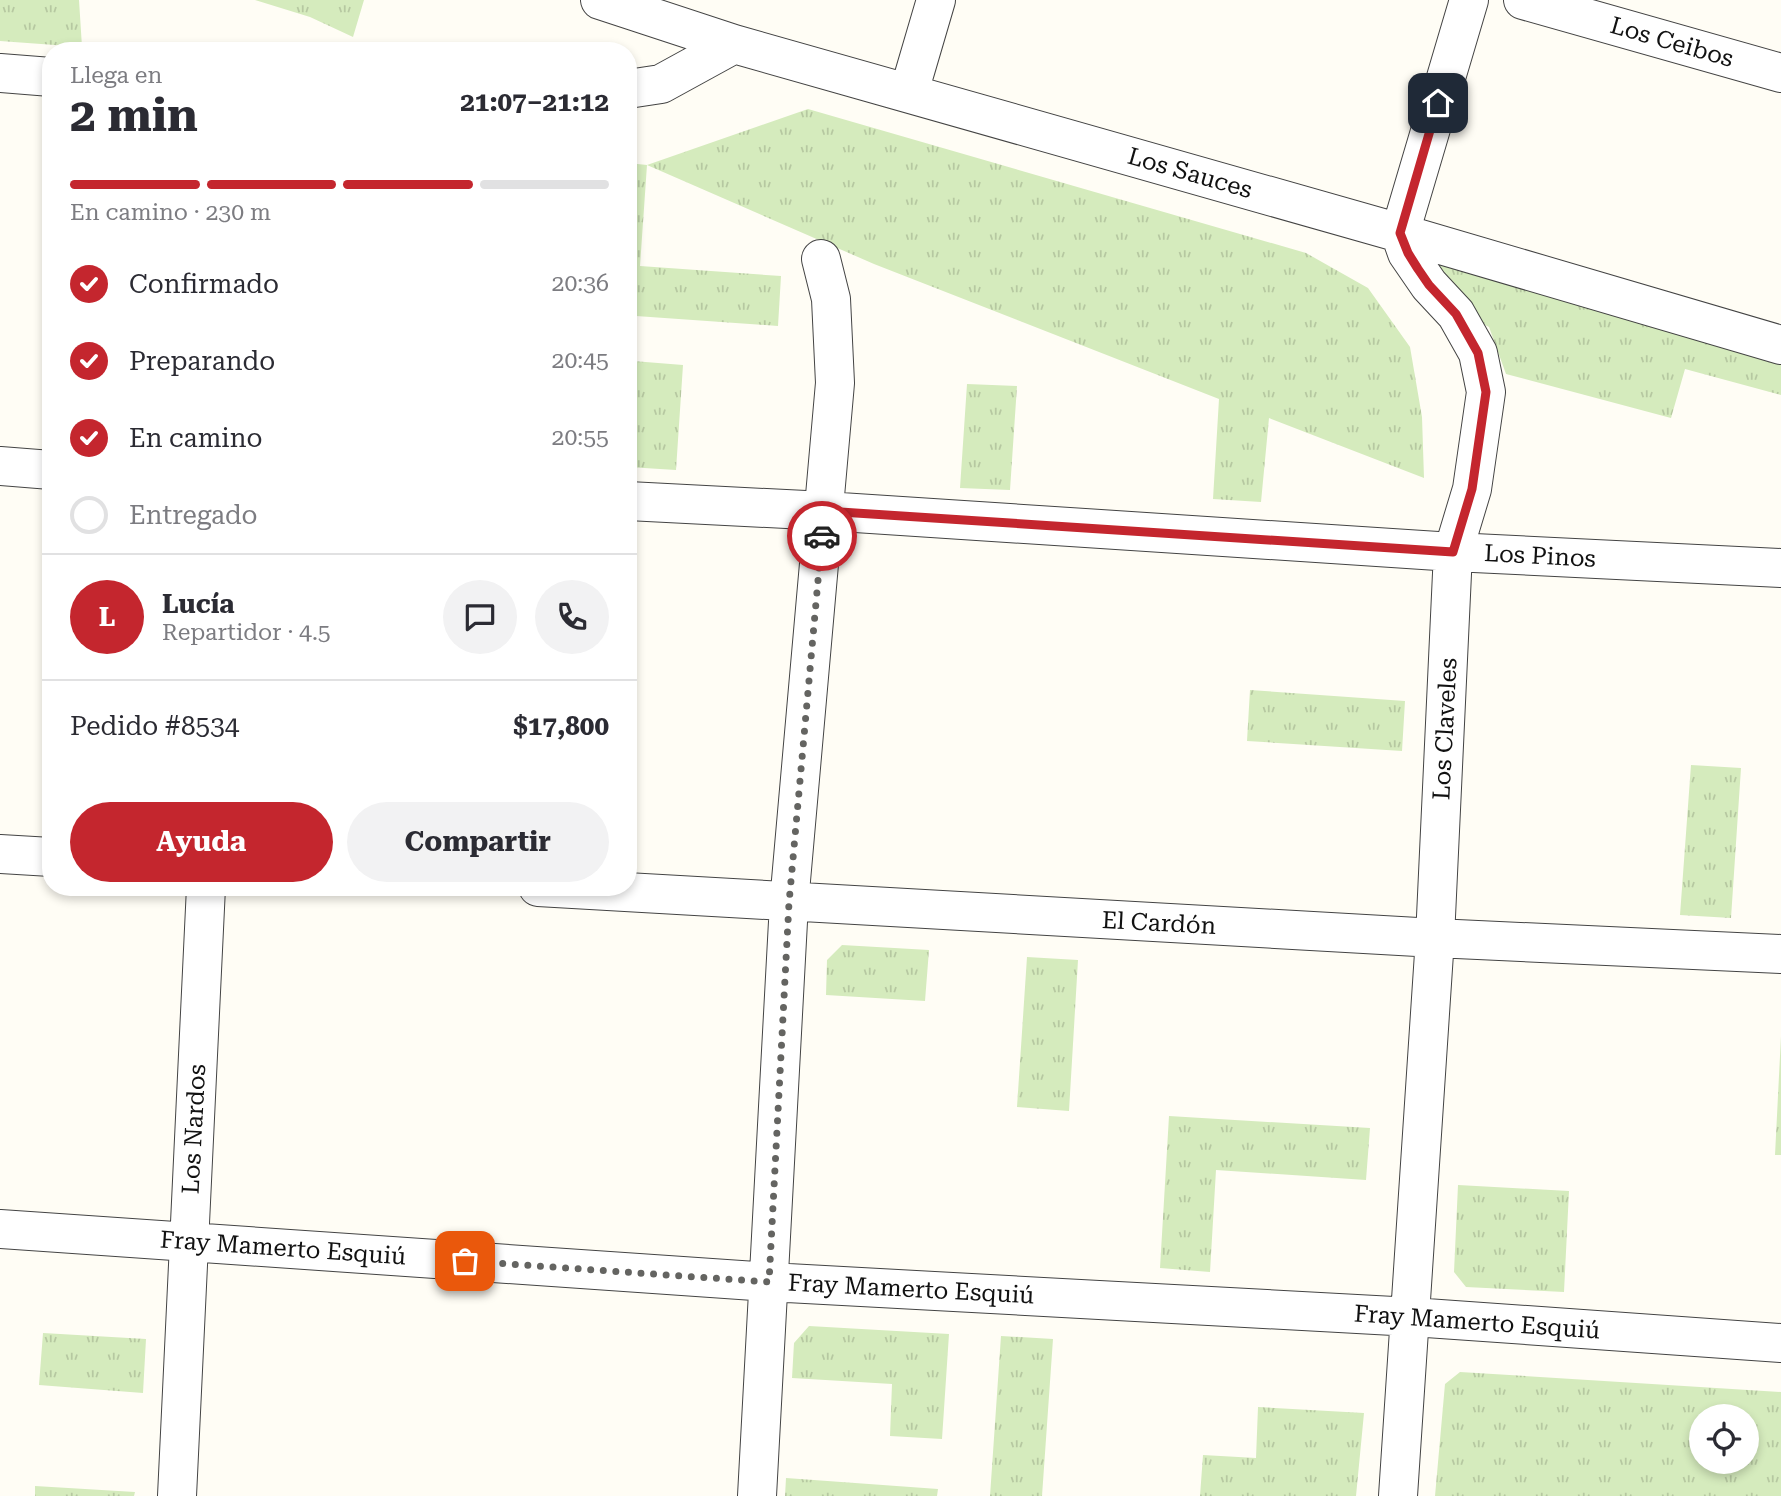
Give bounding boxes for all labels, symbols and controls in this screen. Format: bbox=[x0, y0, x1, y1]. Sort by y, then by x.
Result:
street label: Los Ceibos bbox=[1607, 11, 1737, 73]
text: Llega en bbox=[70, 62, 162, 89]
pin bbox=[1408, 73, 1468, 133]
icon: home bbox=[1419, 84, 1457, 122]
text: 21:07–21:12 bbox=[460, 87, 609, 117]
text: 2 min bbox=[70, 88, 198, 142]
street label: Los Sauces bbox=[1125, 142, 1255, 204]
text: En camino · 230 m bbox=[70, 199, 271, 226]
icon: check bbox=[70, 265, 108, 303]
text: Confirmado bbox=[129, 269, 279, 299]
text: 20:36 bbox=[552, 270, 609, 297]
icon: check bbox=[70, 342, 108, 380]
text: Preparando bbox=[129, 346, 275, 376]
text: 20:45 bbox=[552, 347, 609, 374]
icon: check bbox=[70, 419, 108, 457]
text: En camino bbox=[129, 423, 262, 453]
text: 20:55 bbox=[552, 424, 609, 451]
text: Entregado bbox=[129, 500, 258, 530]
courier bbox=[787, 501, 857, 571]
icon: car bbox=[803, 517, 841, 555]
street label: Los Pinos bbox=[1483, 539, 1597, 573]
button: chat bbox=[443, 580, 517, 654]
button: phone bbox=[535, 580, 609, 654]
text: Lucía bbox=[162, 589, 235, 619]
text: L bbox=[99, 602, 115, 632]
text: Repartidor · 4.5 bbox=[162, 619, 331, 646]
street label: Los Claveles bbox=[1427, 657, 1463, 801]
text: Pedido #8534 bbox=[70, 711, 239, 741]
text: $17,800 bbox=[513, 711, 609, 741]
button: Ayuda bbox=[70, 802, 333, 882]
button: Compartir bbox=[347, 802, 609, 882]
street label: El Cardón bbox=[1101, 906, 1217, 940]
street label: Los Nardos bbox=[177, 1063, 211, 1195]
street label: Fray Mamerto Esquiú bbox=[159, 1225, 407, 1271]
pin bbox=[435, 1231, 495, 1291]
icon: bag bbox=[446, 1242, 484, 1280]
street label: Fray Mamerto Esquiú bbox=[787, 1269, 1035, 1309]
street label: Fray Mamerto Esquiú bbox=[1353, 1299, 1601, 1345]
map controls bbox=[1689, 1404, 1759, 1474]
button: locate bbox=[1689, 1404, 1759, 1474]

